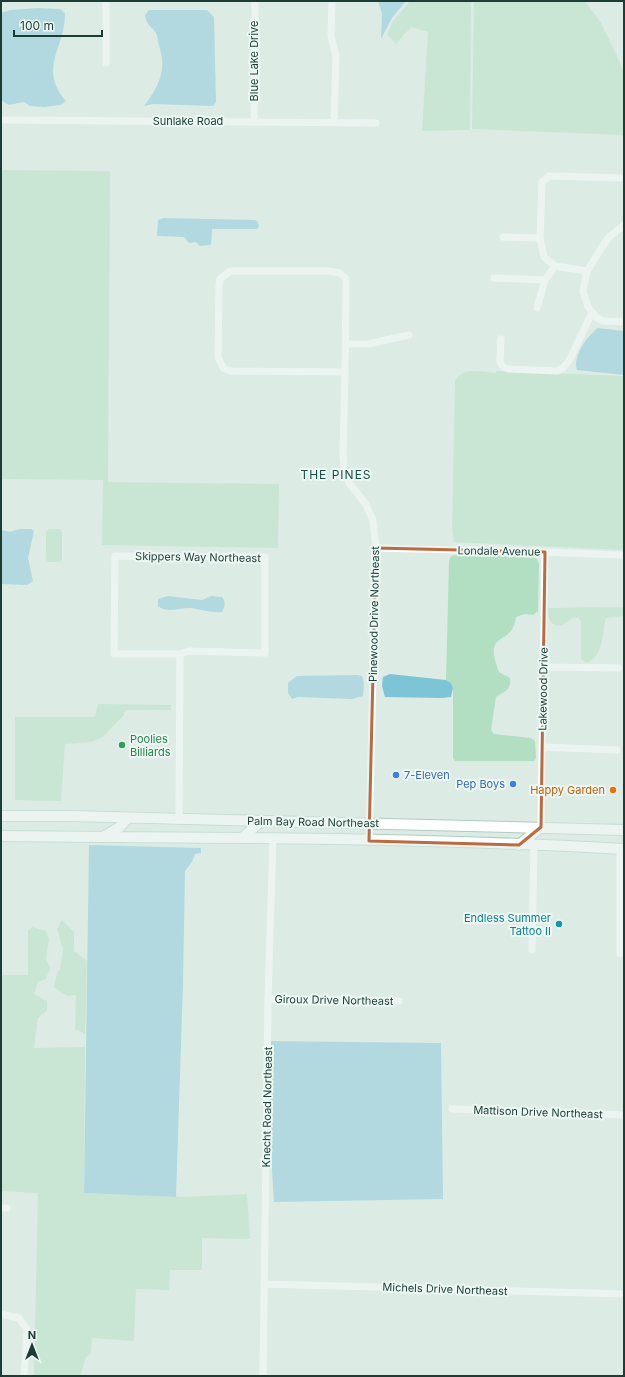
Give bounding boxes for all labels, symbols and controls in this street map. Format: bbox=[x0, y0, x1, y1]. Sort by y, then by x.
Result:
scale bar bbox=[14, 12, 102, 38]
text: 100 m bbox=[20, 18, 54, 33]
street label: Blue Lake Drive bbox=[247, 21, 261, 101]
street label: Sunlake Road bbox=[153, 114, 223, 128]
district label: THE PINES bbox=[300, 467, 372, 482]
street label: Londale Avenue bbox=[457, 543, 541, 559]
street label: Pinewood Drive Northeast bbox=[366, 545, 382, 682]
street label: Skippers Way Northeast bbox=[135, 549, 261, 565]
street label: Lakewood Drive bbox=[535, 647, 551, 731]
place label: Poolies Billiards bbox=[130, 732, 171, 759]
marker: Poolies Billiards bbox=[117, 740, 127, 750]
place label: 7-Eleven bbox=[404, 768, 450, 782]
marker: 7-Eleven bbox=[391, 770, 401, 780]
place label: Pep Boys bbox=[456, 777, 505, 791]
marker: Pep Boys bbox=[508, 779, 518, 789]
place label: Happy Garden bbox=[530, 783, 605, 797]
marker: Happy Garden bbox=[608, 785, 618, 795]
street label: Palm Bay Road Northeast bbox=[247, 814, 380, 830]
place label: Endless Summer Tattoo II bbox=[464, 911, 551, 938]
marker: Endless Summer Tattoo II bbox=[554, 919, 564, 929]
street label: Giroux Drive Northeast bbox=[274, 992, 394, 1008]
street label: Knecht Road Northeast bbox=[259, 1046, 275, 1168]
street label: Mattison Drive Northeast bbox=[473, 1103, 603, 1121]
street label: Michels Drive Northeast bbox=[382, 1280, 508, 1298]
north arrow bbox=[12, 1325, 52, 1365]
text: N bbox=[28, 1328, 36, 1342]

